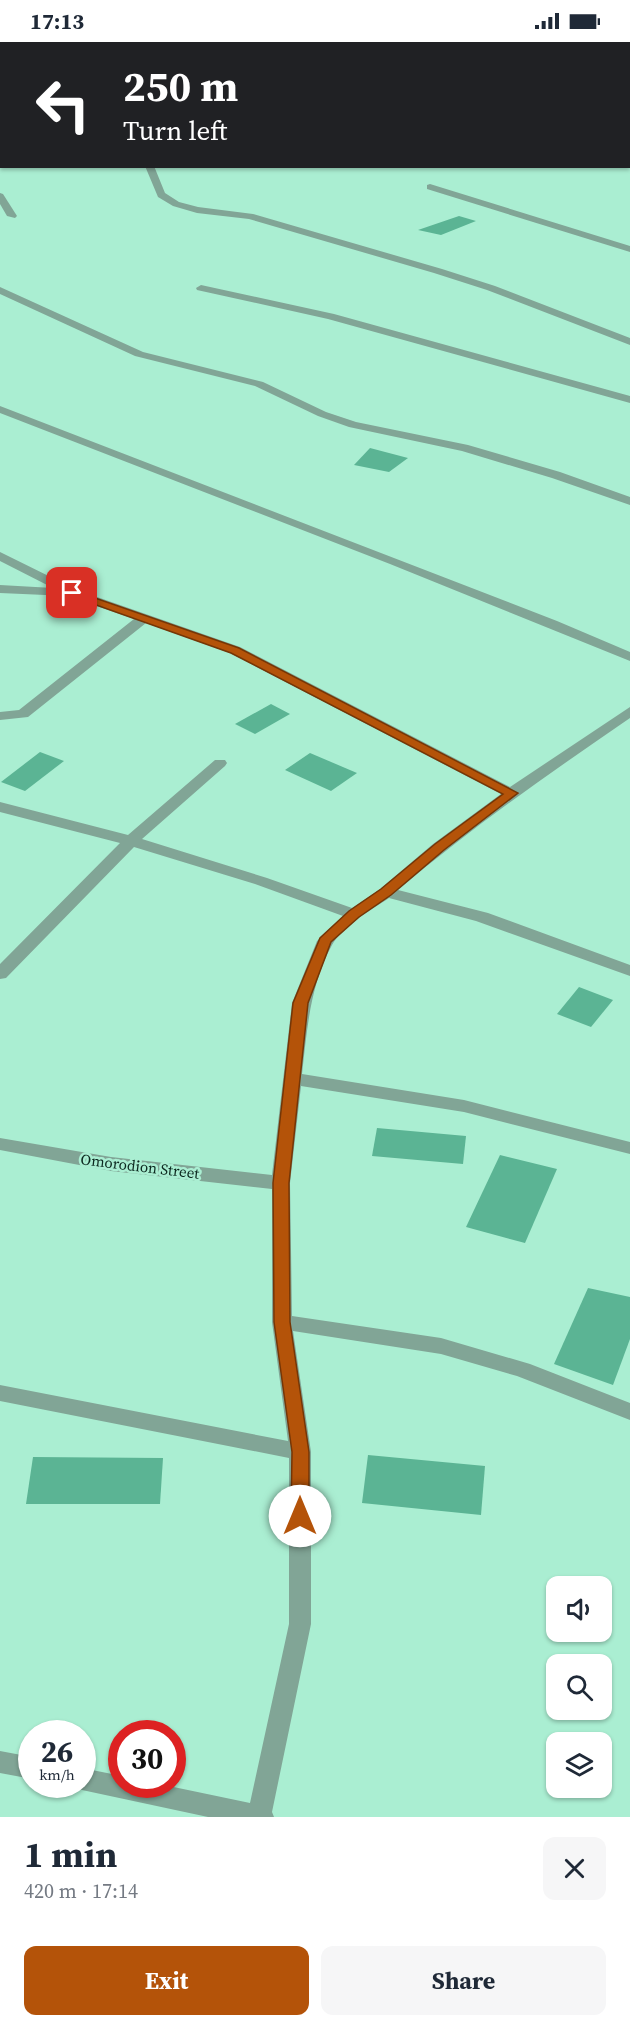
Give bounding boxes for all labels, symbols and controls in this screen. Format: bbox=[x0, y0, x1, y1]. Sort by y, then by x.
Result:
text: 17:13 bbox=[30, 6, 84, 36]
text: 250 m bbox=[123, 57, 238, 115]
icon: left bbox=[24, 66, 102, 144]
text: Turn left bbox=[123, 112, 227, 149]
pin bbox=[46, 567, 97, 618]
icon: arrive bbox=[55, 576, 88, 609]
street label: Omorodion Street bbox=[79, 1148, 201, 1184]
position arrow bbox=[268, 1484, 332, 1548]
map controls bbox=[546, 1576, 612, 1798]
button: sound bbox=[546, 1576, 612, 1642]
button: search bbox=[546, 1654, 612, 1720]
speed limit sign: 30 bbox=[108, 1720, 186, 1798]
text: 26 bbox=[41, 1731, 73, 1772]
button: layers bbox=[546, 1732, 612, 1798]
text: km/h bbox=[39, 1764, 75, 1785]
text: 1 min bbox=[24, 1830, 117, 1879]
button: close bbox=[543, 1837, 606, 1900]
text: 420 m · 17:14 bbox=[24, 1877, 138, 1905]
button: Exit bbox=[24, 1946, 309, 2015]
button: Share bbox=[321, 1946, 606, 2015]

